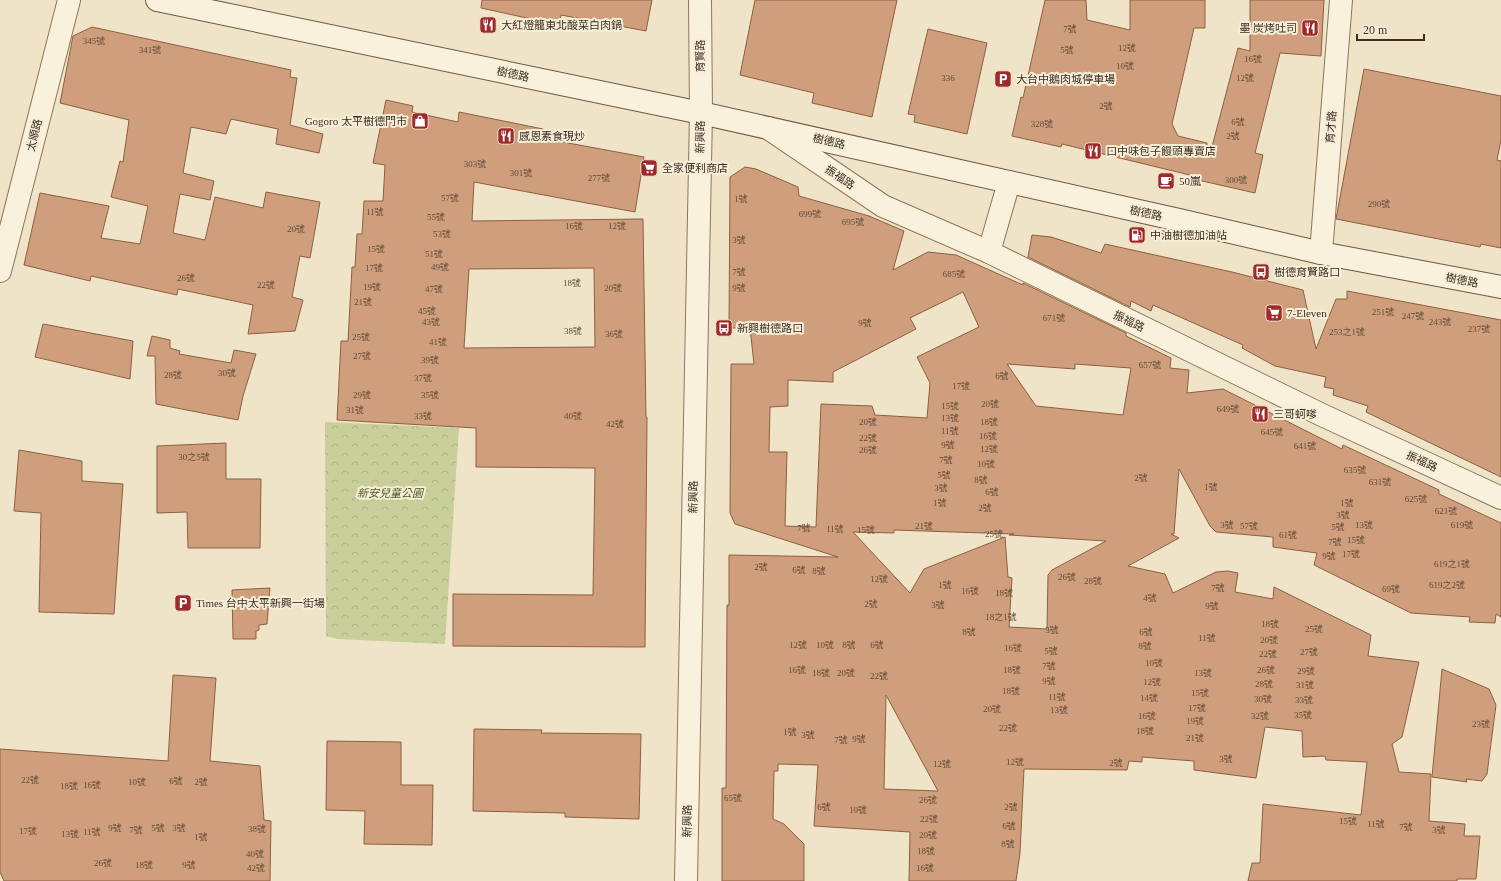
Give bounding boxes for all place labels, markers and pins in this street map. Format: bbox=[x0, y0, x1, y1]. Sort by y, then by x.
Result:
restaurant icon: 大紅燈籠東北酸菜白肉鍋 bbox=[478, 15, 498, 35]
restaurant icon: 墨 炭烤吐司 bbox=[1300, 18, 1320, 38]
place label: 大紅燈籠東北酸菜白肉鍋 bbox=[501, 19, 622, 31]
place label: 墨 炭烤吐司 bbox=[1239, 22, 1297, 34]
parking icon: 大台中鵝肉城停車場 bbox=[993, 69, 1013, 89]
place label: 大台中鵝肉城停車場 bbox=[1016, 73, 1115, 85]
shop icon: Gogoro 太平樹德門市 bbox=[410, 111, 430, 131]
place label: Gogoro 太平樹德門市 bbox=[305, 115, 407, 127]
restaurant icon: 感恩素食現炒 bbox=[496, 126, 516, 146]
place label: 感恩素食現炒 bbox=[519, 130, 585, 142]
restaurant icon: 口中味包子饅頭專賣店 bbox=[1083, 141, 1103, 161]
place label: 口中味包子饅頭專賣店 bbox=[1106, 145, 1216, 157]
supermarket icon: 全家便利商店 bbox=[639, 158, 659, 178]
place label: 全家便利商店 bbox=[662, 162, 728, 174]
cafe icon: 50嵐 bbox=[1156, 171, 1176, 191]
place label: 50嵐 bbox=[1179, 175, 1201, 187]
fuel station icon: 中油樹德加油站 bbox=[1127, 225, 1147, 245]
place label: 中油樹德加油站 bbox=[1150, 229, 1227, 241]
bus stop icon: 樹德育賢路口 bbox=[1251, 262, 1271, 282]
place label: 樹德育賢路口 bbox=[1274, 266, 1340, 278]
supermarket icon: 7-Eleven bbox=[1264, 303, 1284, 323]
place label: 7-Eleven bbox=[1287, 307, 1327, 319]
bus stop icon: 新興樹德路口 bbox=[714, 318, 734, 338]
place label: 新興樹德路口 bbox=[737, 322, 803, 334]
restaurant icon: 三哥蚵嗲 bbox=[1250, 404, 1270, 424]
place label: 三哥蚵嗲 bbox=[1273, 408, 1317, 420]
parking icon: Times 台中太平新興一街場 bbox=[173, 593, 193, 613]
place label: Times 台中太平新興一街場 bbox=[196, 597, 325, 609]

